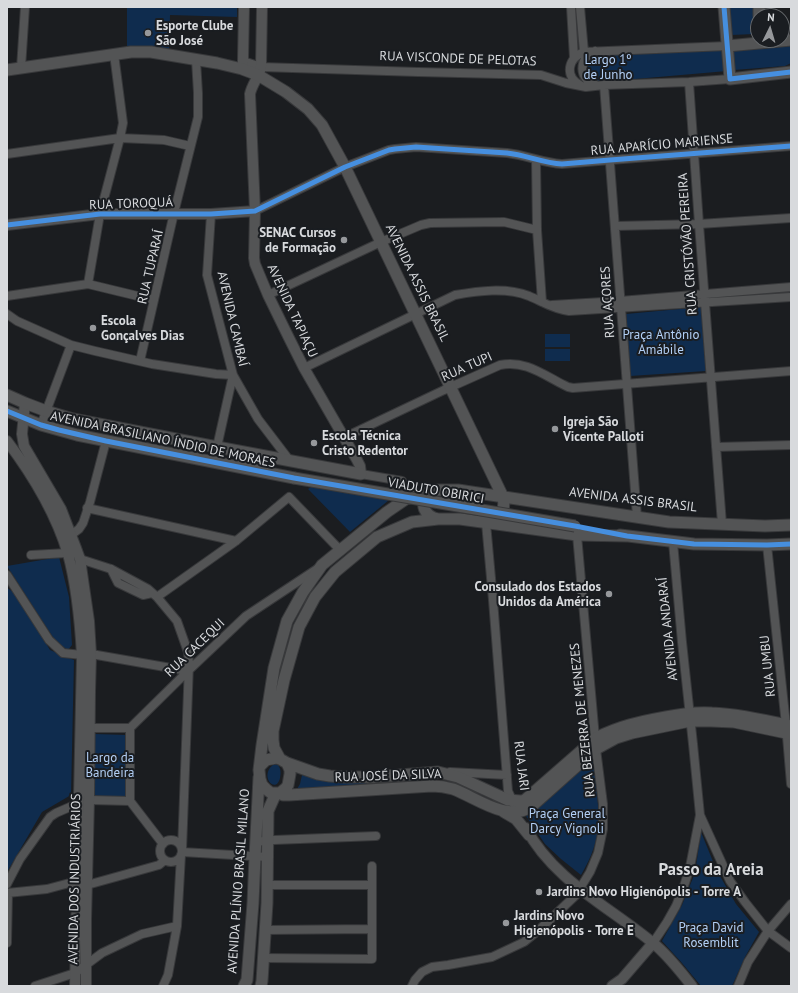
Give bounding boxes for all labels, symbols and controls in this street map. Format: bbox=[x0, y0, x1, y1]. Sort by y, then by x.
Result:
north arrow bbox=[750, 8, 790, 48]
text: N bbox=[767, 10, 775, 24]
place label: Esporte Clube São José bbox=[156, 18, 233, 49]
marker: Esporte Clube São José bbox=[143, 28, 153, 38]
street label: RUA VISCONDE DE PELOTAS bbox=[379, 48, 537, 70]
park label: Largo 1º de Junho bbox=[583, 52, 633, 83]
street label: RUA APARÍCIO MARIENSE bbox=[590, 131, 734, 159]
street label: RUA CRISTÓVÃO PEREIRA bbox=[675, 172, 701, 316]
street label: RUA TOROQUÁ bbox=[89, 195, 173, 213]
street label: AVENIDA ASSIS BRASIL bbox=[382, 222, 452, 344]
place label: SENAC Cursos de Formação bbox=[259, 225, 336, 256]
street label: RUA TUPARAÍ bbox=[135, 228, 167, 306]
marker: SENAC Cursos de Formação bbox=[339, 235, 349, 245]
street label: AVENIDA TAPIAÇU bbox=[264, 262, 320, 360]
street label: RUA AÇORES bbox=[598, 265, 618, 339]
street label: AVENIDA CAMBAÍ bbox=[213, 270, 251, 368]
place label: Escola Gonçalves Dias bbox=[101, 313, 184, 344]
marker: Escola Gonçalves Dias bbox=[88, 323, 98, 333]
park label: Praça Antônio Amábile bbox=[623, 327, 699, 358]
street label: RUA TUPI bbox=[439, 349, 495, 385]
street label: AVENIDA BRASILIANO ÍNDIO DE MORAES bbox=[49, 408, 277, 472]
place label: Igreja São Vicente Palloti bbox=[563, 414, 644, 445]
marker: Igreja São Vicente Palloti bbox=[550, 424, 560, 434]
place label: Escola Técnica Cristo Redentor bbox=[322, 428, 408, 459]
marker: Escola Técnica Cristo Redentor bbox=[309, 438, 319, 448]
street label: VIADUTO OBIRICI bbox=[387, 475, 485, 507]
street label: AVENIDA ASSIS BRASIL bbox=[568, 484, 698, 516]
street label: AVENIDA ANDARAÍ bbox=[655, 576, 681, 682]
place label: Consulado dos Estados Unidos da América bbox=[475, 579, 601, 610]
marker: Consulado dos Estados Unidos da América bbox=[604, 589, 614, 599]
street label: RUA CACEQUI bbox=[162, 616, 228, 680]
street label: RUA UMBU bbox=[757, 634, 779, 698]
street label: RUA BEZERRA DE MENEZES bbox=[567, 642, 599, 798]
street label: RUA JARI bbox=[510, 740, 532, 792]
park label: Largo da Bandeira bbox=[85, 750, 135, 781]
street label: RUA JOSÉ DA SILVA bbox=[334, 766, 442, 786]
street label: AVENIDA PLÍNIO BRASIL MILANO bbox=[225, 788, 253, 974]
street label: AVENIDA DOS INDUSTRIÁRIOS bbox=[66, 793, 84, 965]
park label: Praça General Darcy Vignoli bbox=[529, 806, 605, 837]
district label: Passo da Areia bbox=[658, 860, 764, 880]
place label: Jardins Novo Higienópolis - Torre A bbox=[547, 884, 741, 900]
marker: Jardins Novo Higienópolis - Torre A bbox=[534, 887, 544, 897]
place label: Jardins Novo Higienópolis - Torre E bbox=[514, 908, 634, 939]
marker: Jardins Novo Higienópolis - Torre E bbox=[501, 918, 511, 928]
park label: Praça David Rosemblit bbox=[678, 920, 744, 951]

